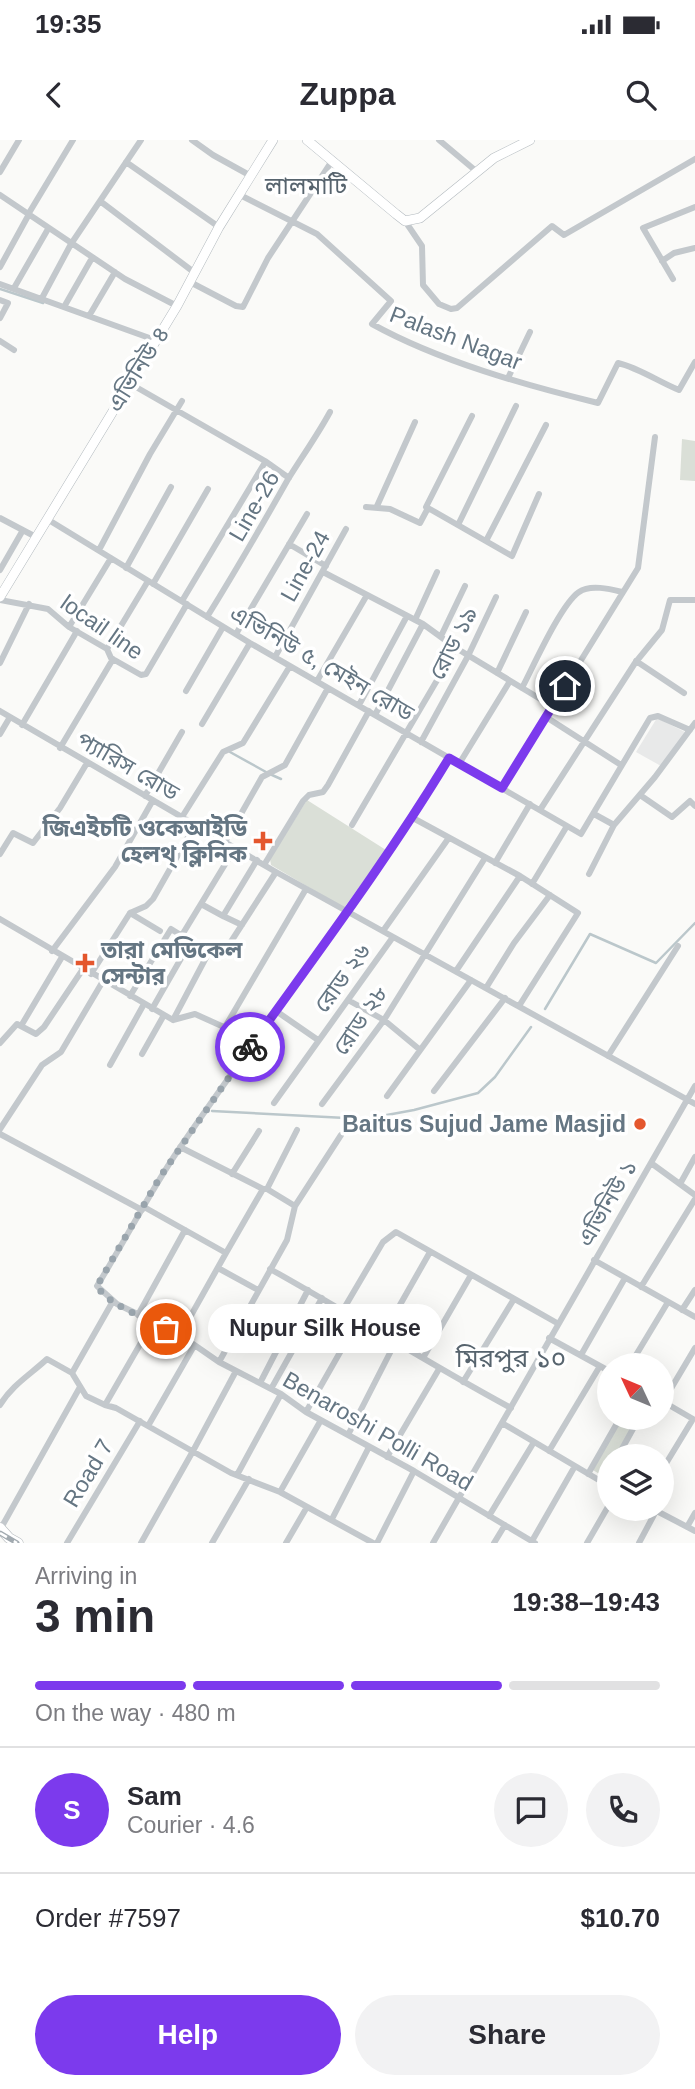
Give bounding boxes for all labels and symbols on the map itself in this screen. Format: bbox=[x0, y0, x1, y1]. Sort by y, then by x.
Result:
district label: লালমাটি bbox=[264, 172, 348, 199]
street label: Palash Nagar bbox=[386, 301, 526, 375]
street label: এভিনিউ ৪ bbox=[102, 322, 174, 416]
street label: Line-26 bbox=[224, 466, 284, 546]
street label: Line-24 bbox=[275, 526, 335, 606]
street label: locail line bbox=[56, 589, 148, 665]
street label: এভিনিউ ৫, মেইন রোড bbox=[226, 600, 419, 726]
street label: রোড ১৯ bbox=[424, 602, 482, 684]
pin bbox=[535, 656, 595, 716]
street label: প্যারিস রোড bbox=[72, 726, 184, 806]
place label: জিএইচটি ওকেআইডি হেলথ্ ক্লিনিক bbox=[42, 814, 247, 869]
marker: জিএইচটি ওকেআইডি হেলথ্ ক্লিনিক bbox=[253, 831, 273, 851]
place label: তারা মেডিকেল সেন্টার bbox=[100, 936, 243, 989]
street label: রোড ২৬ bbox=[309, 938, 376, 1017]
marker: তারা মেডিকেল সেন্টার bbox=[75, 953, 95, 973]
street label: রোড ২৮ bbox=[327, 980, 393, 1060]
courier bbox=[215, 1012, 285, 1082]
place label: Baitus Sujud Jame Masjid bbox=[342, 1111, 626, 1137]
marker: Baitus Sujud Jame Masjid bbox=[632, 1116, 648, 1132]
street label: এভিনিউ ১ bbox=[572, 1155, 642, 1251]
pin bbox=[136, 1299, 196, 1359]
callout: Nupur Silk House bbox=[208, 1304, 442, 1354]
district label: মিরপুর ১০ bbox=[455, 1343, 566, 1373]
north arrow bbox=[597, 1353, 674, 1430]
street label: Benaroshi Polli Road bbox=[278, 1366, 478, 1496]
street label: Road 7 bbox=[58, 1435, 118, 1511]

